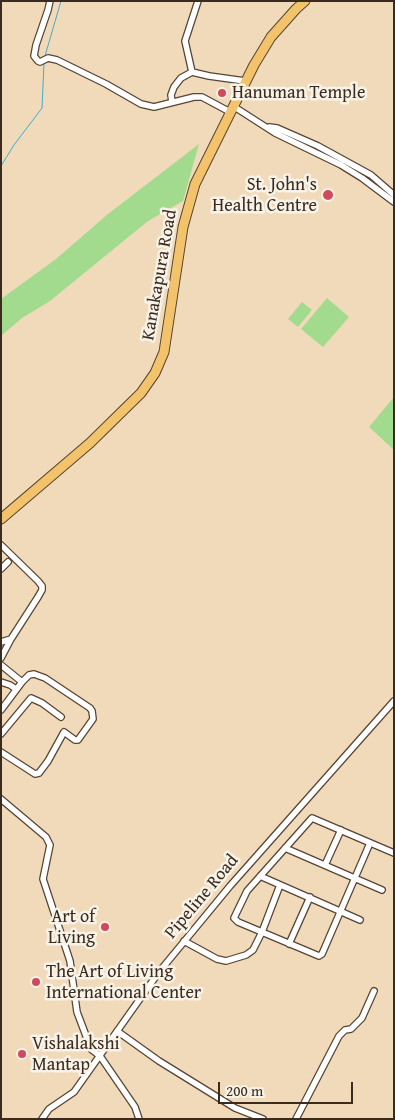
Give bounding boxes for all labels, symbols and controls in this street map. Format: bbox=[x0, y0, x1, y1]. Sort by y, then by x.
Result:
place label: Hanuman Temple bbox=[232, 82, 365, 104]
marker: Hanuman Temple bbox=[216, 87, 228, 99]
place label: St. John's Health Centre bbox=[212, 174, 317, 216]
marker: St. John's Health Centre bbox=[321, 188, 335, 202]
street label: Kanakapura Road bbox=[138, 208, 182, 342]
street label: Pipeline Road bbox=[161, 851, 243, 943]
place label: Art of Living bbox=[48, 906, 95, 949]
marker: Art of Living bbox=[99, 921, 111, 933]
place label: The Art of Living International Center bbox=[46, 961, 201, 1004]
marker: The Art of Living International Center bbox=[30, 976, 42, 988]
place label: Vishalakshi Mantap bbox=[32, 1033, 120, 1076]
marker: Vishalakshi Mantap bbox=[16, 1048, 28, 1060]
scale bar bbox=[220, 1072, 355, 1104]
text: 200 m bbox=[226, 1080, 263, 1101]

